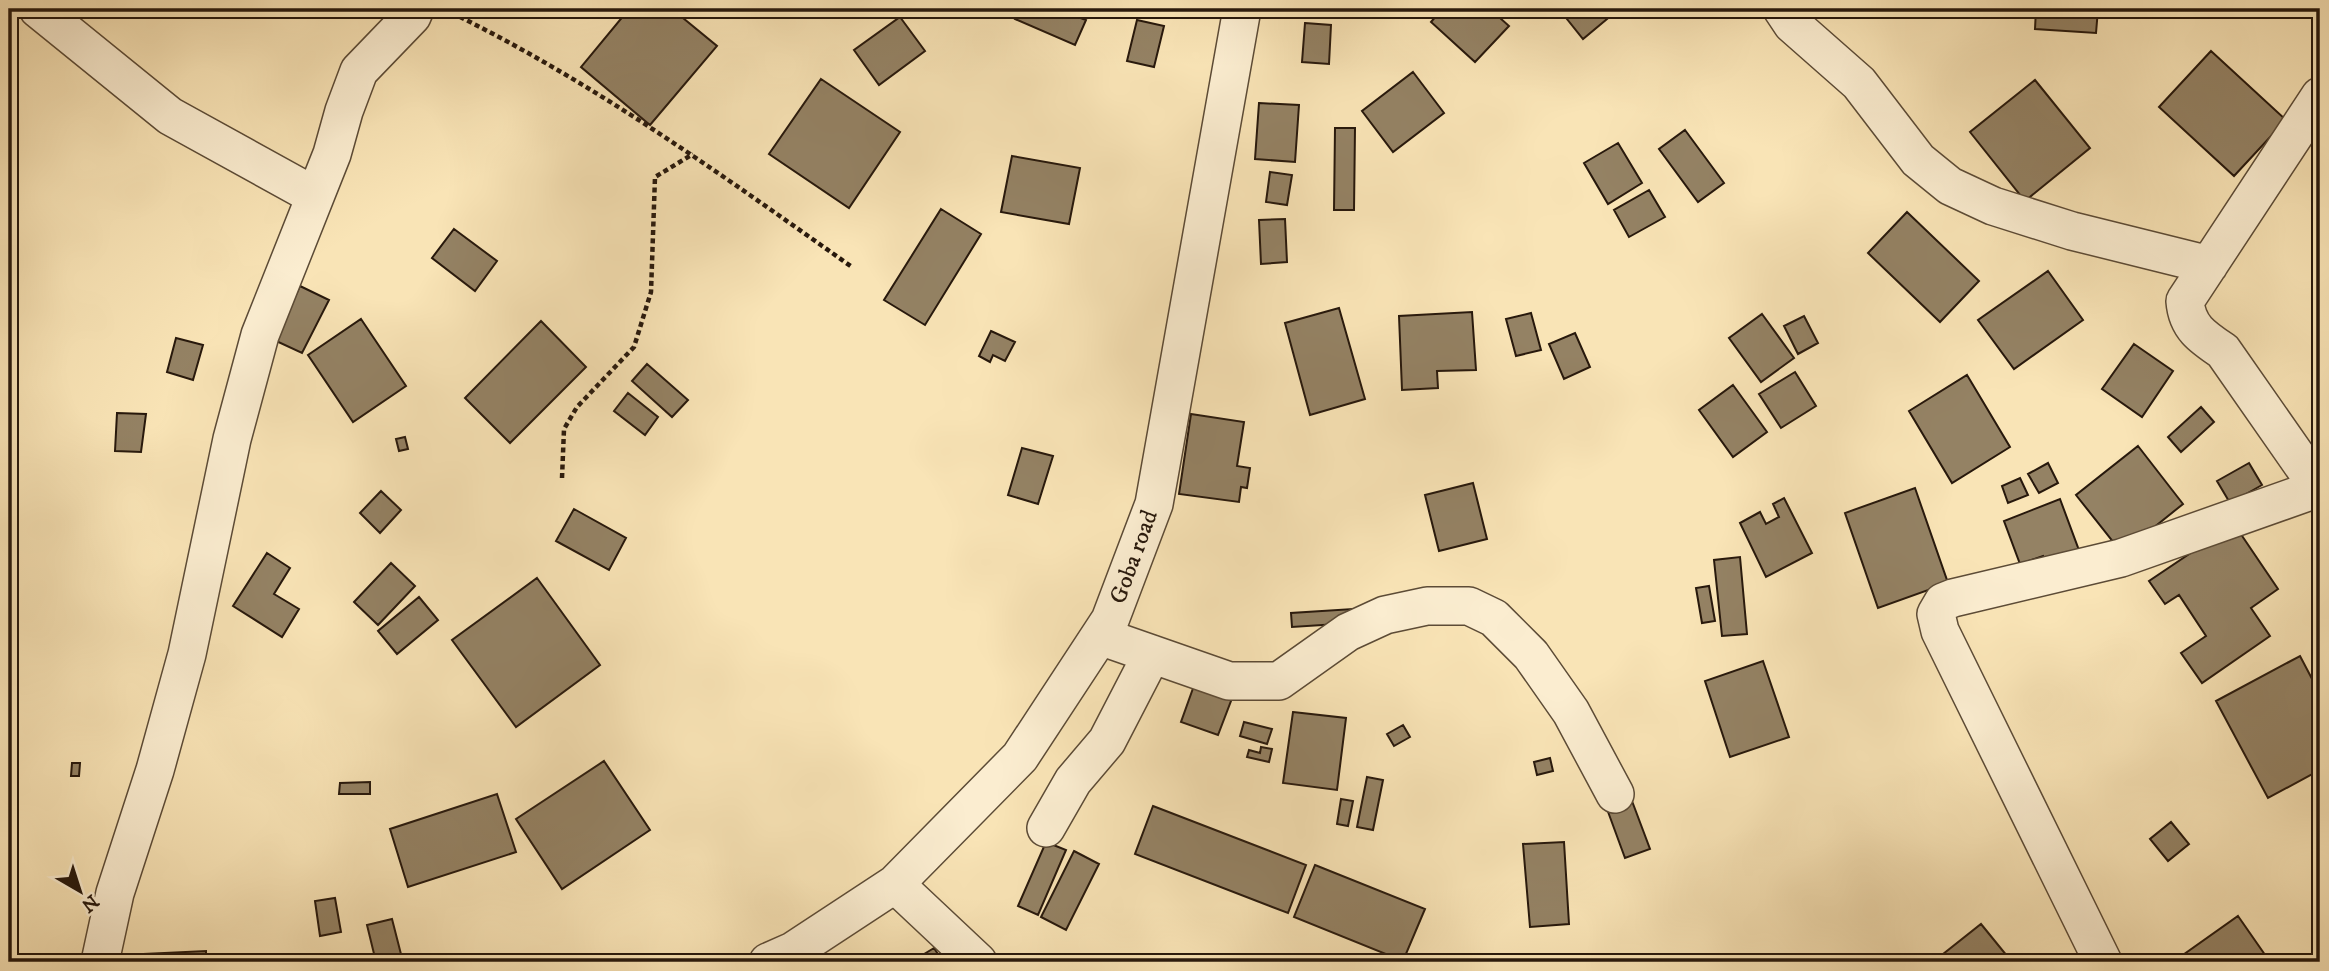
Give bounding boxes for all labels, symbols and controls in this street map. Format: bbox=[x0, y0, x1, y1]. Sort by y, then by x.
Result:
street label: Goba road bbox=[1103, 506, 1165, 608]
north arrow bbox=[46, 856, 116, 926]
text: N bbox=[76, 889, 103, 917]

